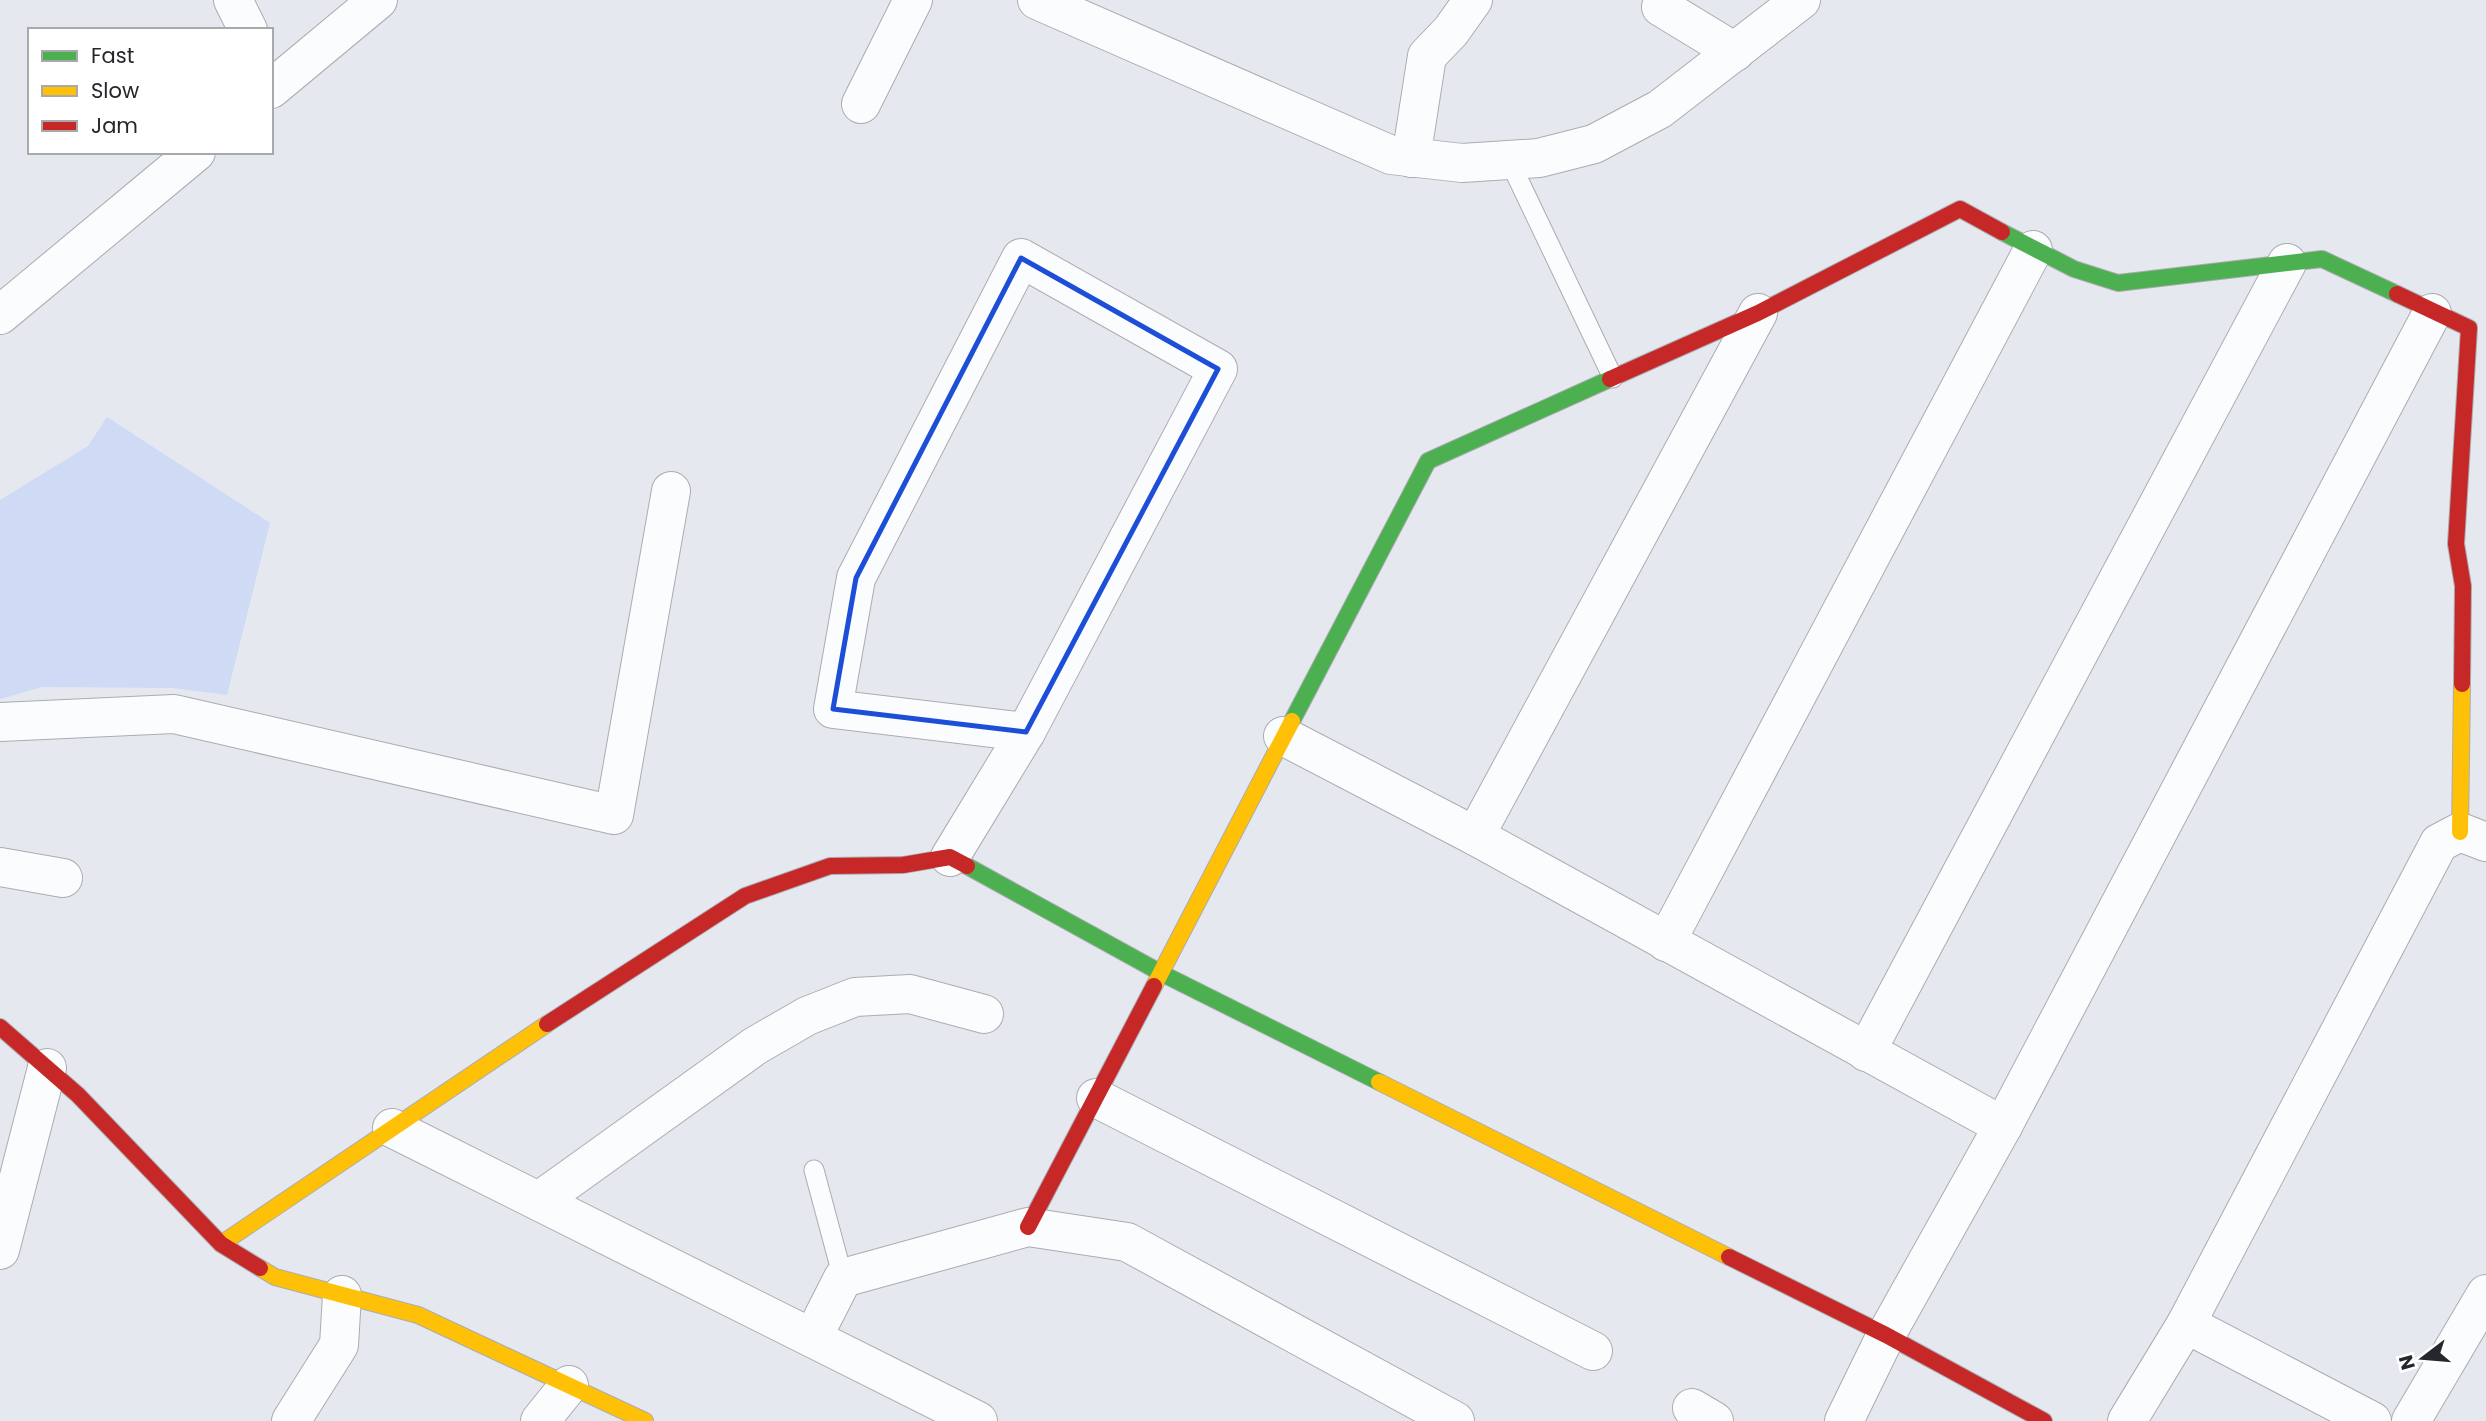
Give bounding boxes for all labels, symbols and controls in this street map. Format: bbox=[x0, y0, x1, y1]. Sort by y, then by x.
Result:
legend bbox=[28, 28, 273, 154]
text: Fast bbox=[91, 41, 134, 70]
text: Slow bbox=[91, 76, 139, 105]
text: Jam bbox=[91, 111, 138, 140]
north arrow bbox=[2388, 1323, 2458, 1393]
text: N bbox=[2392, 1352, 2422, 1373]

